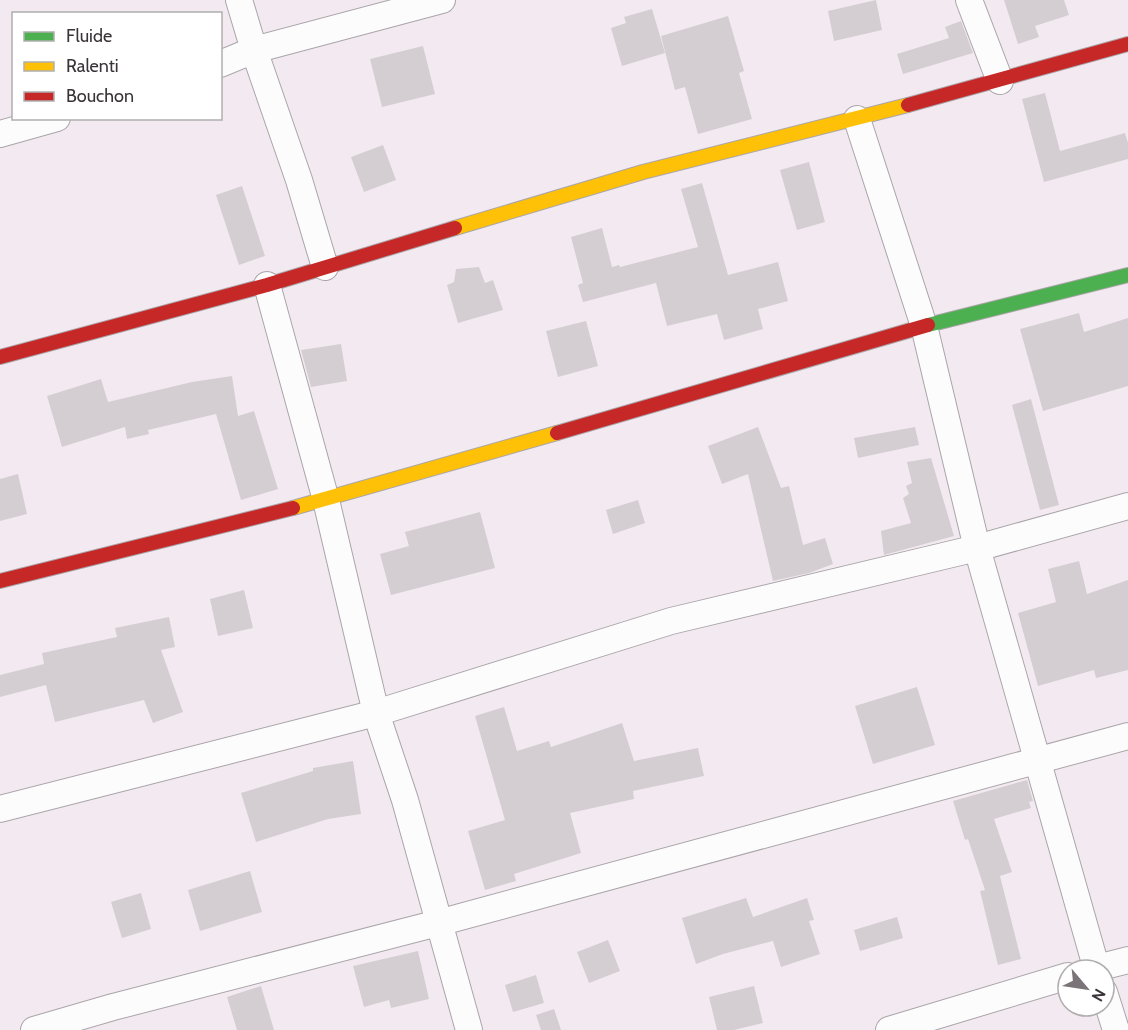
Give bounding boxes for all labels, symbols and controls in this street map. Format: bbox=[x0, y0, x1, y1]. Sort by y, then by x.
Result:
legend bbox=[12, 12, 222, 120]
text: Fluide bbox=[66, 25, 112, 47]
text: Ralenti bbox=[66, 55, 119, 77]
text: Bouchon bbox=[66, 85, 134, 107]
north arrow bbox=[1056, 958, 1116, 1018]
text: N bbox=[1088, 985, 1110, 1005]

